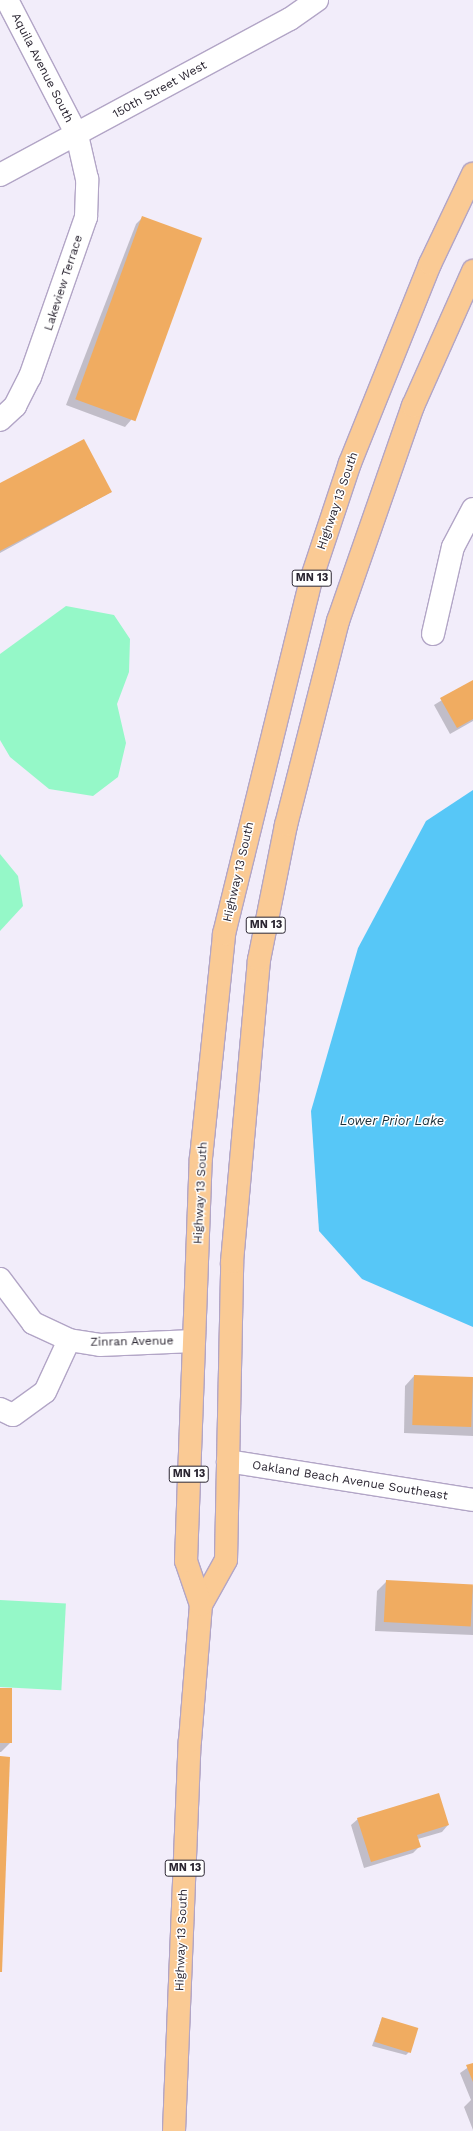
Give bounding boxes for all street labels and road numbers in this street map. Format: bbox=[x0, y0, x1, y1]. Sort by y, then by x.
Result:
street label: Aquila Avenue South bbox=[8, 10, 76, 126]
street label: 150th Street West bbox=[110, 58, 210, 122]
street label: Lakeview Terrace bbox=[42, 233, 86, 333]
street label: Highway 13 South bbox=[314, 450, 362, 552]
road number: MN 13 bbox=[291, 569, 333, 587]
street label: Highway 13 South bbox=[220, 820, 258, 924]
road number: MN 13 bbox=[245, 916, 287, 934]
street label: Highway 13 South bbox=[191, 1141, 211, 1245]
street label: Zinran Avenue bbox=[90, 1334, 174, 1350]
street label: Oakland Beach Avenue Southeast bbox=[251, 1458, 449, 1504]
road number: MN 13 bbox=[168, 1465, 210, 1483]
road number: MN 13 bbox=[164, 1859, 206, 1877]
street label: Highway 13 South bbox=[173, 1888, 191, 1992]

